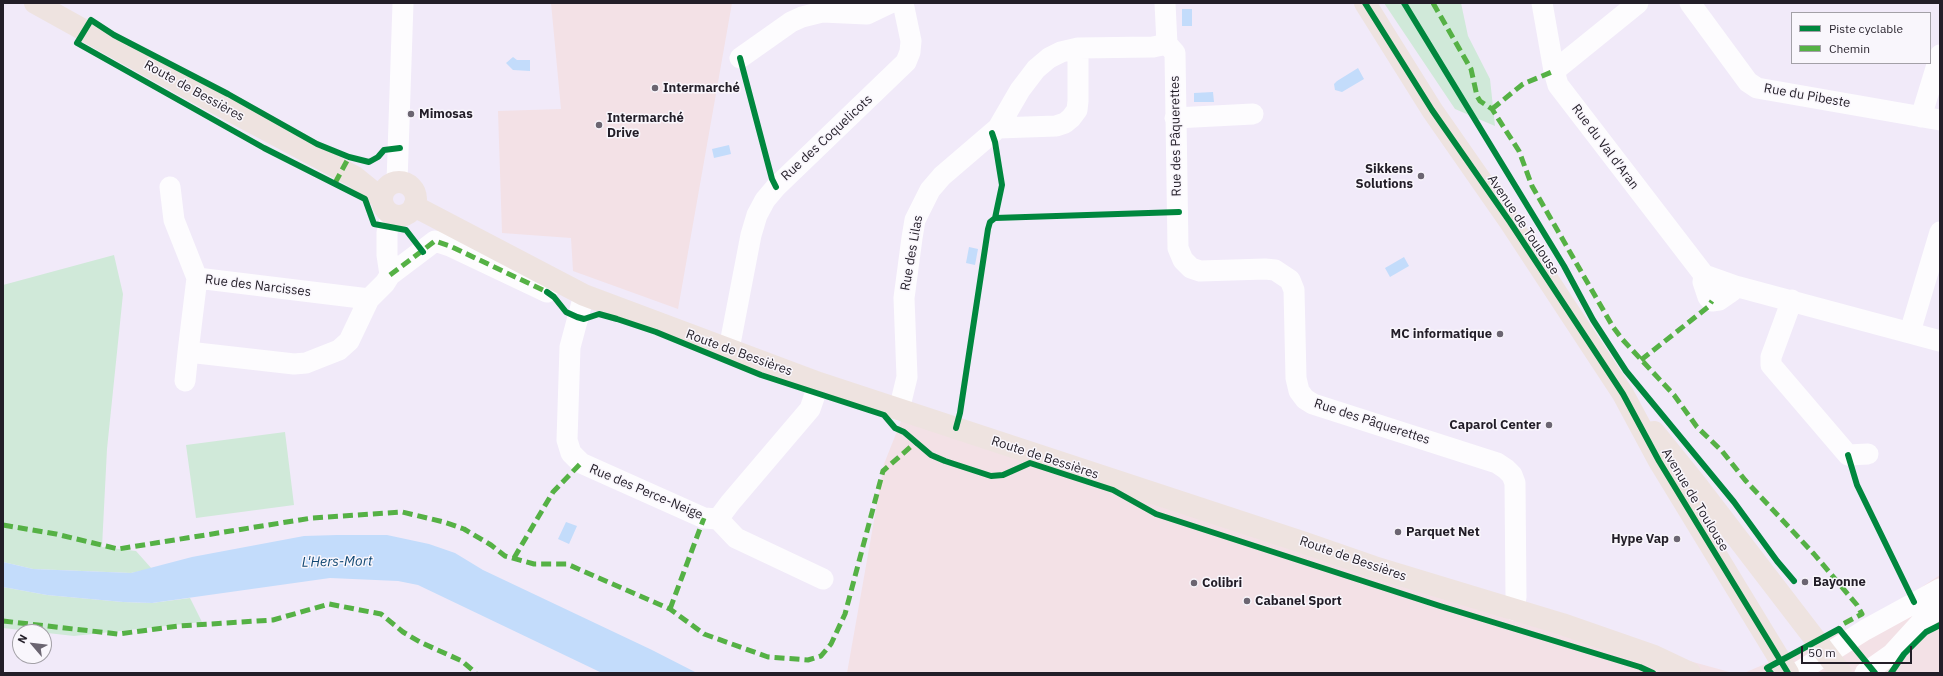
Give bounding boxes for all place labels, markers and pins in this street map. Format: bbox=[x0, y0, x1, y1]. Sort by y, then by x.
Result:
place label: Intermarché bbox=[663, 80, 740, 96]
marker: Intermarché bbox=[650, 83, 660, 93]
place label: Mimosas bbox=[419, 106, 473, 122]
marker: Mimosas bbox=[406, 109, 416, 119]
place label: Intermarché Drive bbox=[607, 110, 684, 141]
marker: Intermarché Drive bbox=[594, 120, 604, 130]
place label: Sikkens Solutions bbox=[1356, 161, 1413, 192]
marker: Sikkens Solutions bbox=[1416, 171, 1426, 181]
place label: MC informatique bbox=[1391, 326, 1492, 342]
marker: MC informatique bbox=[1495, 329, 1505, 339]
place label: Caparol Center bbox=[1449, 417, 1541, 433]
marker: Caparol Center bbox=[1544, 420, 1554, 430]
place label: Parquet Net bbox=[1406, 524, 1480, 540]
marker: Parquet Net bbox=[1393, 527, 1403, 537]
place label: Hype Vap bbox=[1611, 531, 1669, 547]
marker: Hype Vap bbox=[1672, 534, 1682, 544]
place label: Bayonne bbox=[1813, 574, 1866, 590]
place label: Colibri bbox=[1202, 575, 1242, 591]
marker: Bayonne bbox=[1800, 577, 1810, 587]
marker: Colibri bbox=[1189, 578, 1199, 588]
place label: Cabanel Sport bbox=[1255, 593, 1342, 609]
marker: Cabanel Sport bbox=[1242, 596, 1252, 606]

